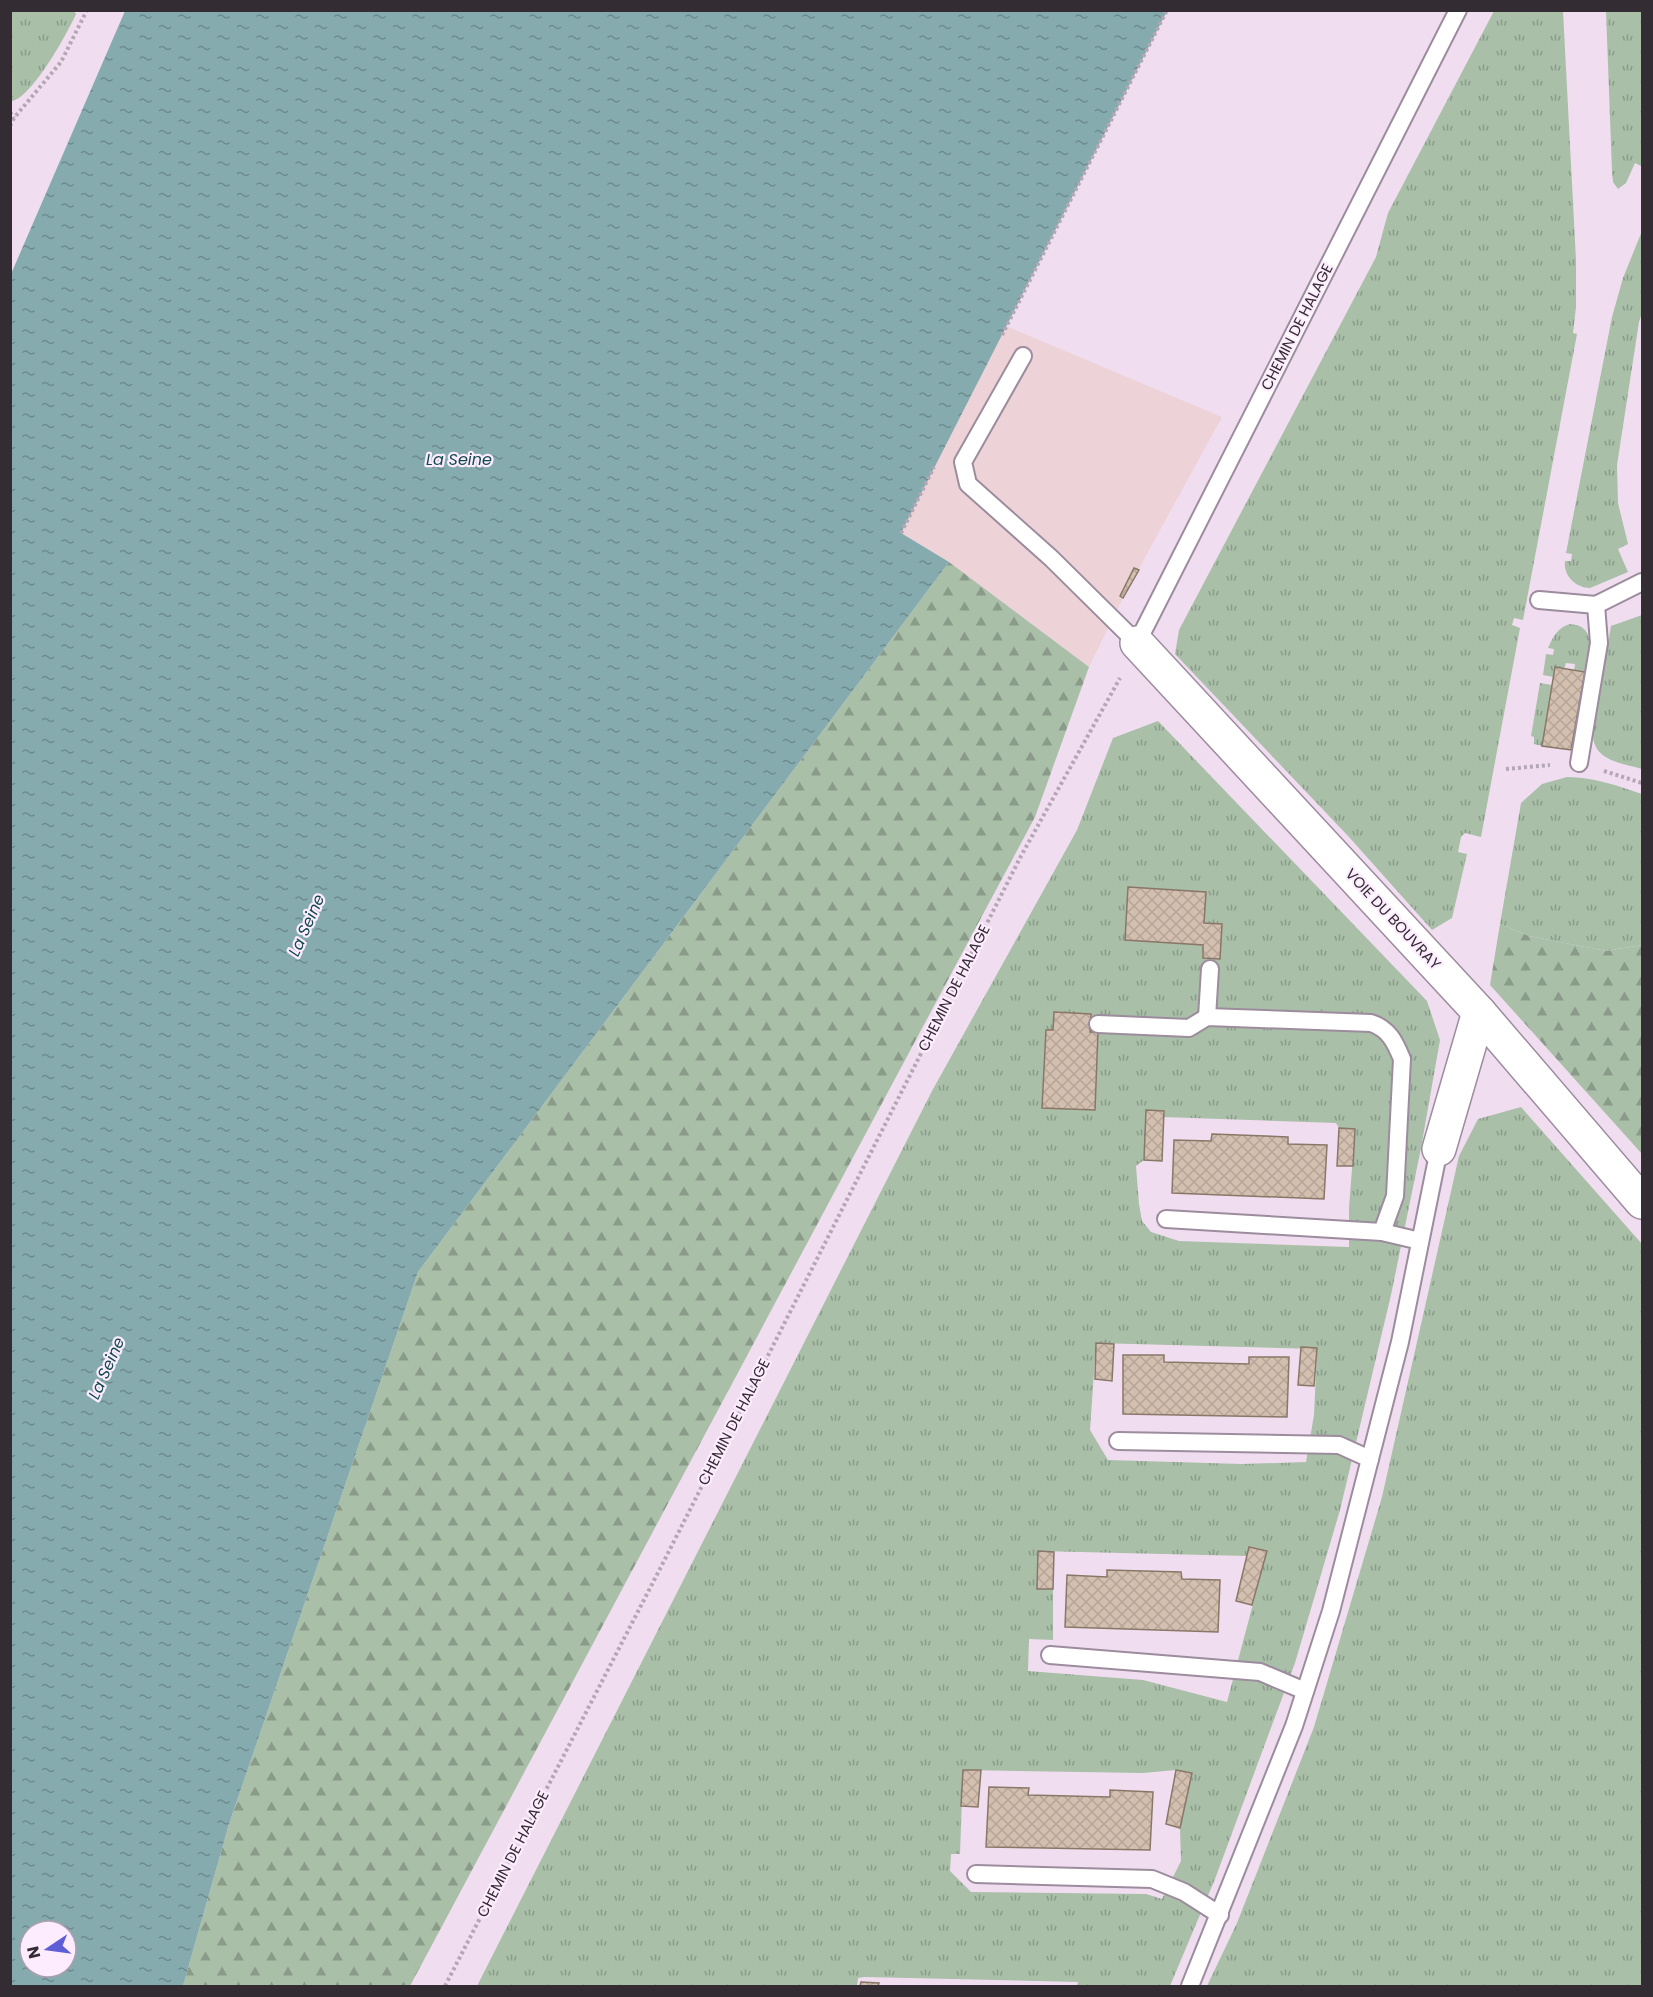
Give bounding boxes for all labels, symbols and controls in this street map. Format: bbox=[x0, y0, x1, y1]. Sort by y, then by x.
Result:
street label: CHEMIN DE HALAGE bbox=[1256, 260, 1338, 394]
water label: La Seine bbox=[426, 448, 492, 471]
street label: VOIE DU BOUVRAY bbox=[1341, 863, 1446, 974]
water label: La Seine bbox=[283, 890, 330, 960]
street label: CHEMIN DE HALAGE bbox=[913, 921, 995, 1055]
water label: La Seine bbox=[83, 1333, 130, 1403]
street label: CHEMIN DE HALAGE bbox=[693, 1355, 775, 1489]
street label: CHEMIN DE HALAGE bbox=[472, 1787, 554, 1921]
north arrow bbox=[18, 1919, 78, 1979]
text: N bbox=[21, 1944, 46, 1961]

